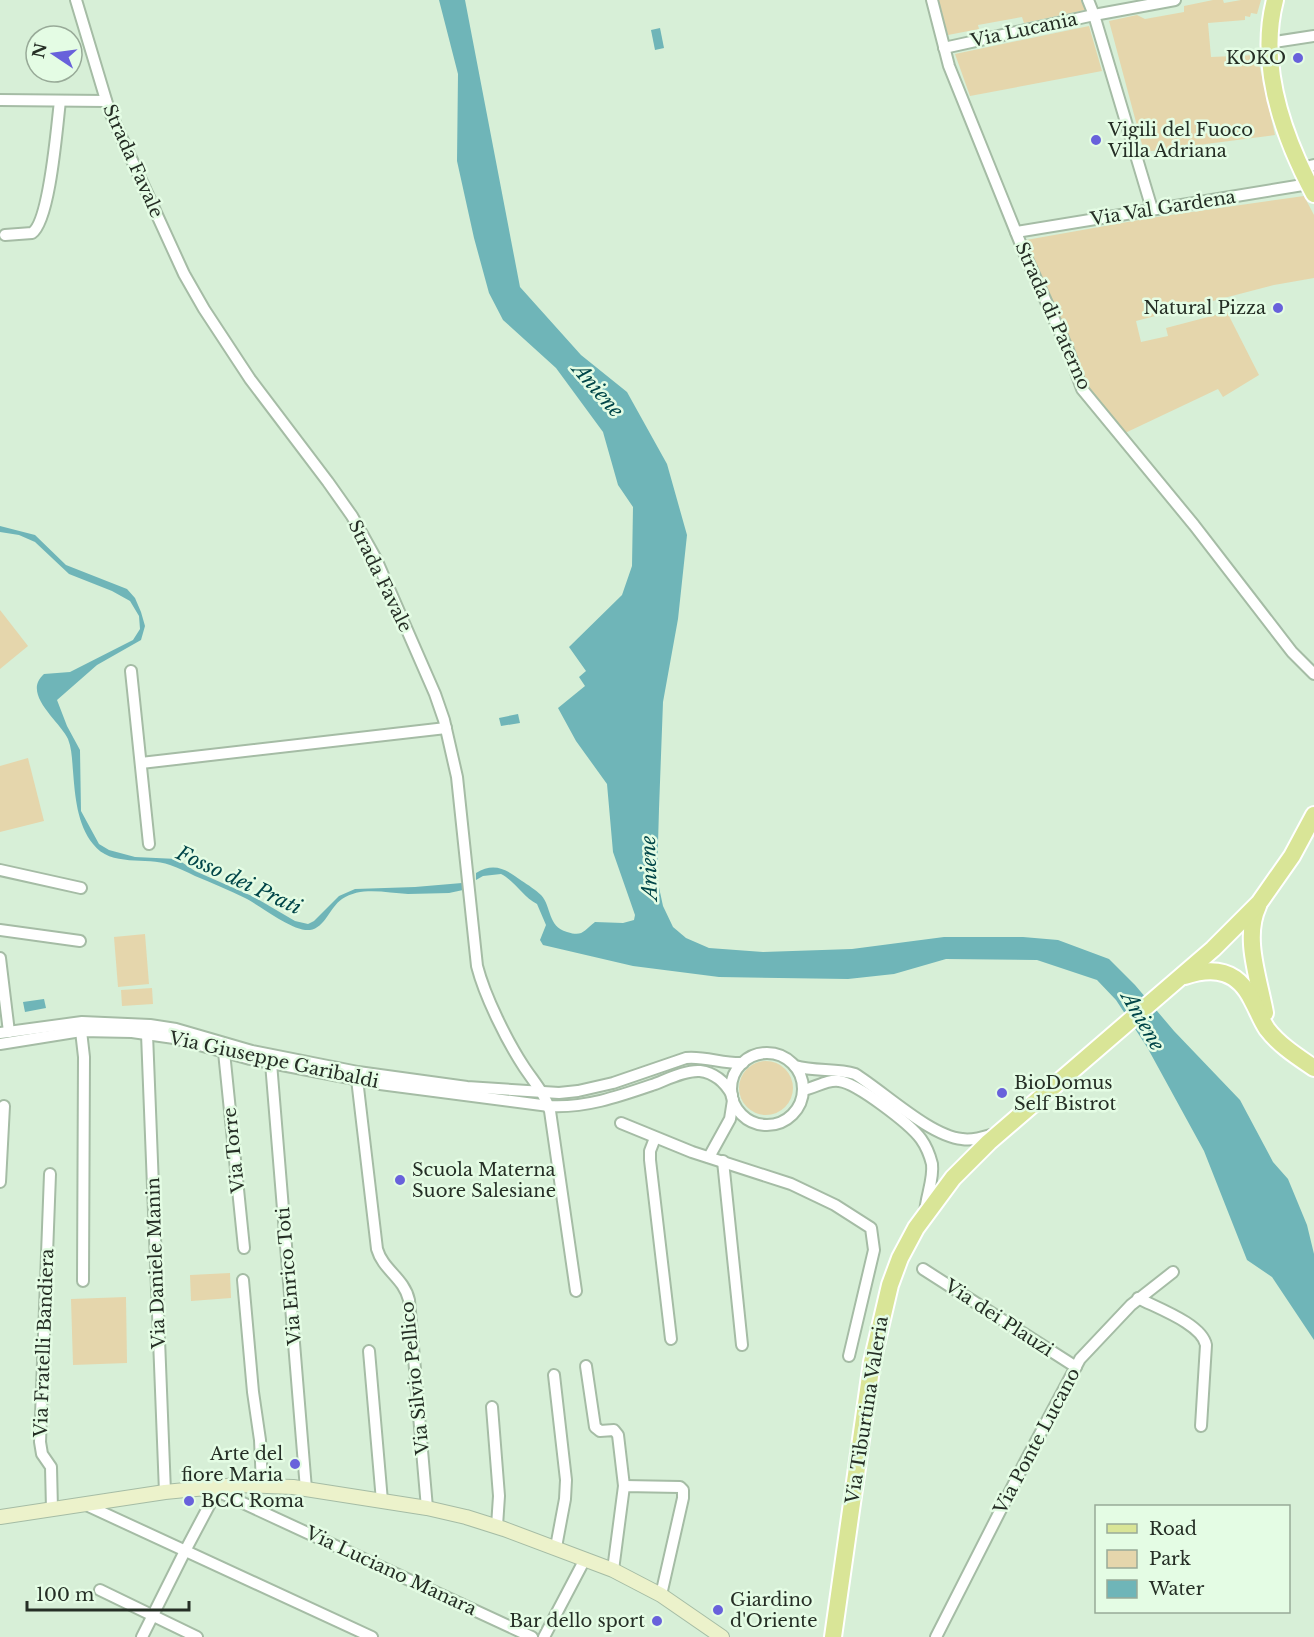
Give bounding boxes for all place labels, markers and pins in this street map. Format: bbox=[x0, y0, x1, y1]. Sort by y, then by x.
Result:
place label: KOKO bbox=[1226, 47, 1286, 69]
marker: KOKO bbox=[1291, 51, 1305, 65]
place label: Vigili del Fuoco Villa Adriana bbox=[1107, 119, 1253, 162]
marker: Vigili del Fuoco Villa Adriana bbox=[1089, 133, 1103, 147]
place label: Natural Pizza bbox=[1143, 297, 1266, 319]
marker: Natural Pizza bbox=[1271, 301, 1285, 315]
place label: BioDomus Self Bistrot bbox=[1014, 1072, 1116, 1115]
marker: BioDomus Self Bistrot bbox=[995, 1086, 1009, 1100]
place label: Scuola Materna Suore Salesiane bbox=[412, 1159, 556, 1202]
marker: Scuola Materna Suore Salesiane bbox=[393, 1173, 407, 1187]
place label: Arte del fiore Maria bbox=[181, 1443, 283, 1486]
marker: Arte del fiore Maria bbox=[288, 1457, 302, 1471]
place label: BCC Roma bbox=[201, 1490, 304, 1512]
marker: BCC Roma bbox=[182, 1494, 196, 1508]
place label: Giardino d'Oriente bbox=[730, 1589, 817, 1632]
marker: Giardino d'Oriente bbox=[711, 1603, 725, 1617]
place label: Bar dello sport bbox=[509, 1610, 645, 1632]
marker: Bar dello sport bbox=[650, 1614, 664, 1628]

